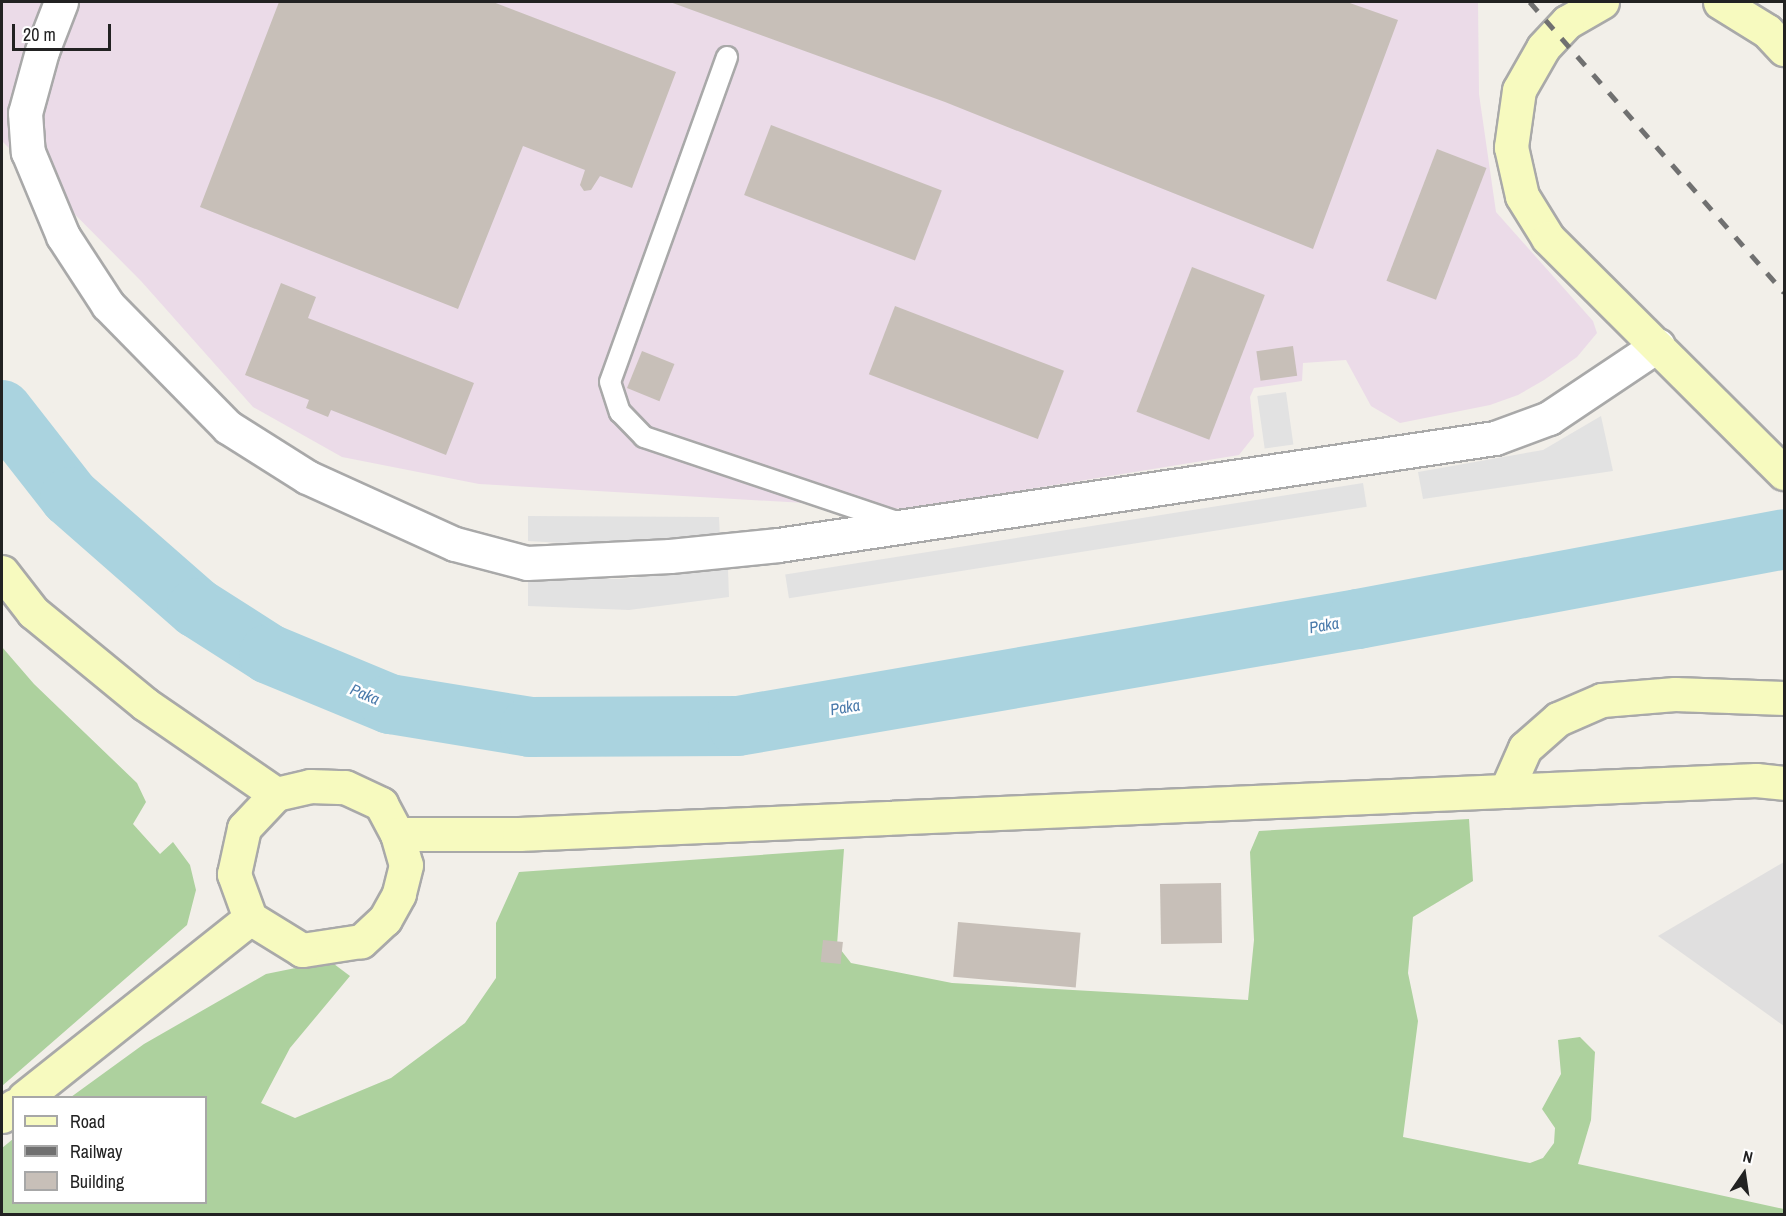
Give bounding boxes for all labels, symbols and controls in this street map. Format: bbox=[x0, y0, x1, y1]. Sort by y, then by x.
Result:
scale bar bbox=[15, 12, 114, 50]
text: 20 m bbox=[23, 22, 56, 47]
water label: Paka bbox=[1308, 613, 1340, 637]
water label: Paka bbox=[347, 679, 383, 709]
water label: Paka bbox=[829, 695, 861, 719]
legend bbox=[12, 1096, 207, 1204]
text: Road bbox=[70, 1109, 105, 1134]
text: Railway bbox=[70, 1139, 123, 1164]
north arrow bbox=[1714, 1144, 1774, 1204]
text: N bbox=[1741, 1145, 1755, 1168]
text: Building bbox=[70, 1169, 124, 1194]

